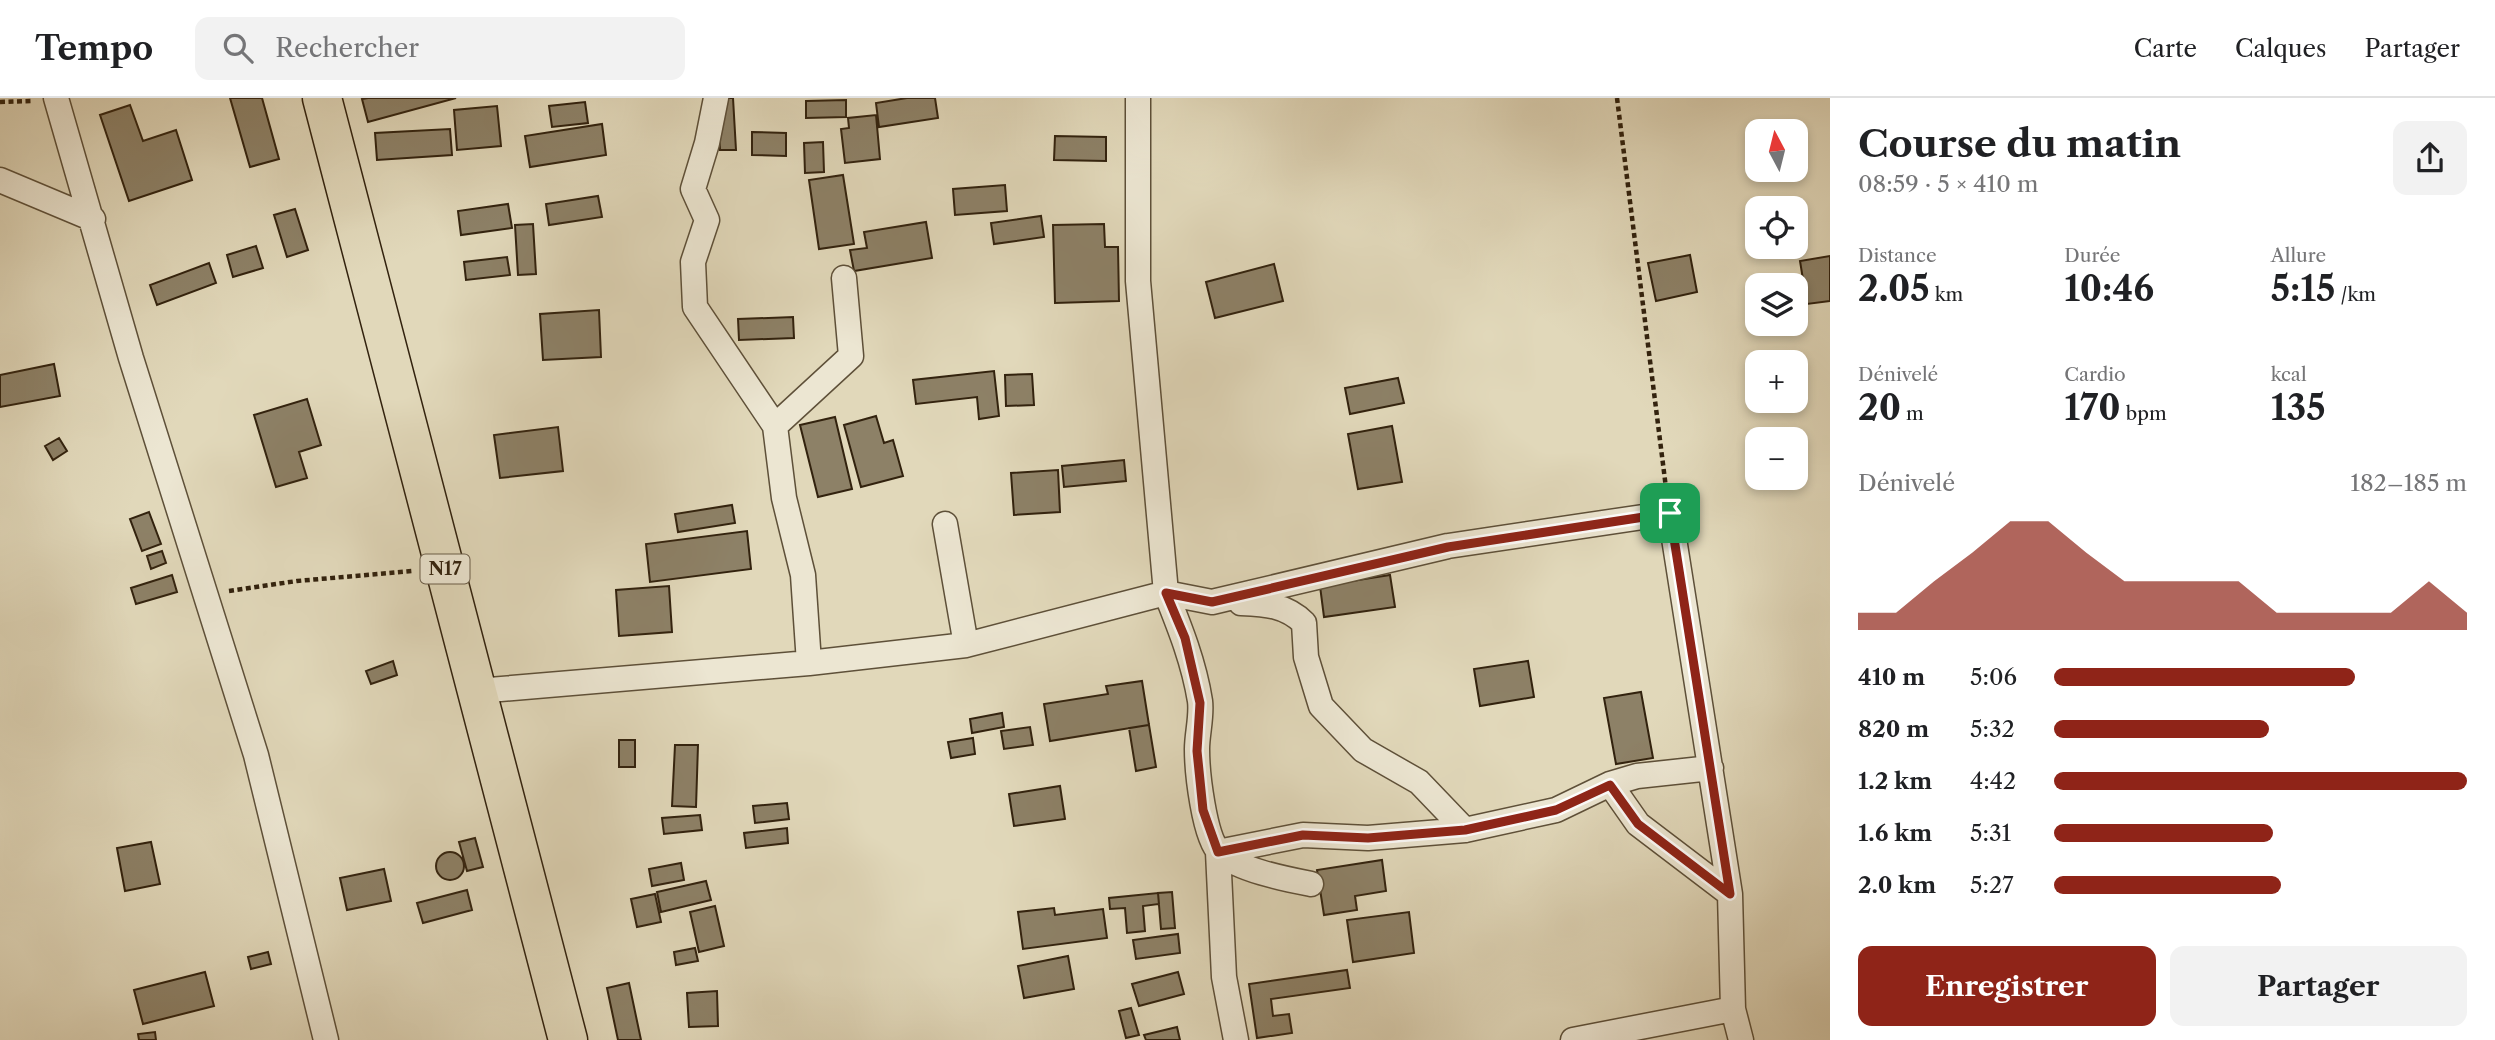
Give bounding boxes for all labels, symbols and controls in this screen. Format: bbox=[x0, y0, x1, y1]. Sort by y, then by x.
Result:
search box bbox=[195, 17, 685, 80]
text: Tempo bbox=[35, 28, 153, 69]
icon: search bbox=[219, 29, 257, 67]
text: Rechercher bbox=[275, 32, 419, 64]
text: Carte bbox=[2134, 34, 2197, 63]
text: Calques bbox=[2235, 34, 2326, 63]
text: Partager bbox=[2364, 34, 2460, 63]
north arrow bbox=[1745, 119, 1808, 182]
map controls bbox=[1745, 119, 1808, 490]
text: Course du matin bbox=[1858, 120, 2181, 167]
button: share bbox=[2393, 121, 2467, 195]
text: 08:59 · 5 × 410 m bbox=[1858, 170, 2038, 198]
button: locate bbox=[1745, 196, 1808, 259]
text: Distance bbox=[1858, 244, 1937, 267]
text: Durée bbox=[2064, 244, 2120, 267]
text: Allure bbox=[2271, 244, 2326, 267]
text: 2.05 bbox=[1858, 267, 1930, 310]
text: 10:46 bbox=[2064, 267, 2154, 310]
text: 5:15 bbox=[2271, 267, 2335, 310]
button: layers bbox=[1745, 273, 1808, 336]
text: km bbox=[1930, 283, 1963, 306]
text: /km bbox=[2335, 283, 2376, 306]
button: + bbox=[1745, 350, 1808, 413]
text: Dénivelé bbox=[1858, 363, 1938, 386]
text: Cardio bbox=[2064, 363, 2126, 386]
text: kcal bbox=[2271, 363, 2307, 386]
text: 20 bbox=[1858, 386, 1901, 429]
text: 170 bbox=[2064, 386, 2121, 429]
text: 135 bbox=[2271, 386, 2326, 429]
text: m bbox=[1901, 402, 1924, 425]
text: bpm bbox=[2121, 402, 2167, 425]
button: − bbox=[1745, 427, 1808, 490]
text: Dénivelé bbox=[1858, 469, 1955, 497]
text: 182–185 m bbox=[2350, 469, 2467, 497]
pin bbox=[1640, 483, 1700, 543]
icon: arrive bbox=[1651, 494, 1689, 532]
road number: N17 bbox=[420, 555, 470, 584]
text: 410 m bbox=[1858, 663, 1925, 691]
text: 5:06 bbox=[1970, 663, 2017, 691]
text: 820 m bbox=[1858, 715, 1929, 743]
text: 5:32 bbox=[1970, 715, 2015, 743]
text: 1.2 km bbox=[1858, 767, 1932, 795]
text: 4:42 bbox=[1970, 767, 2016, 795]
text: 1.6 km bbox=[1858, 819, 1932, 847]
text: 5:31 bbox=[1970, 819, 2011, 847]
text: 2.0 km bbox=[1858, 871, 1936, 899]
text: 5:27 bbox=[1970, 871, 2014, 899]
button: Enregistrer bbox=[1858, 946, 2156, 1026]
button: Partager bbox=[2170, 946, 2467, 1026]

